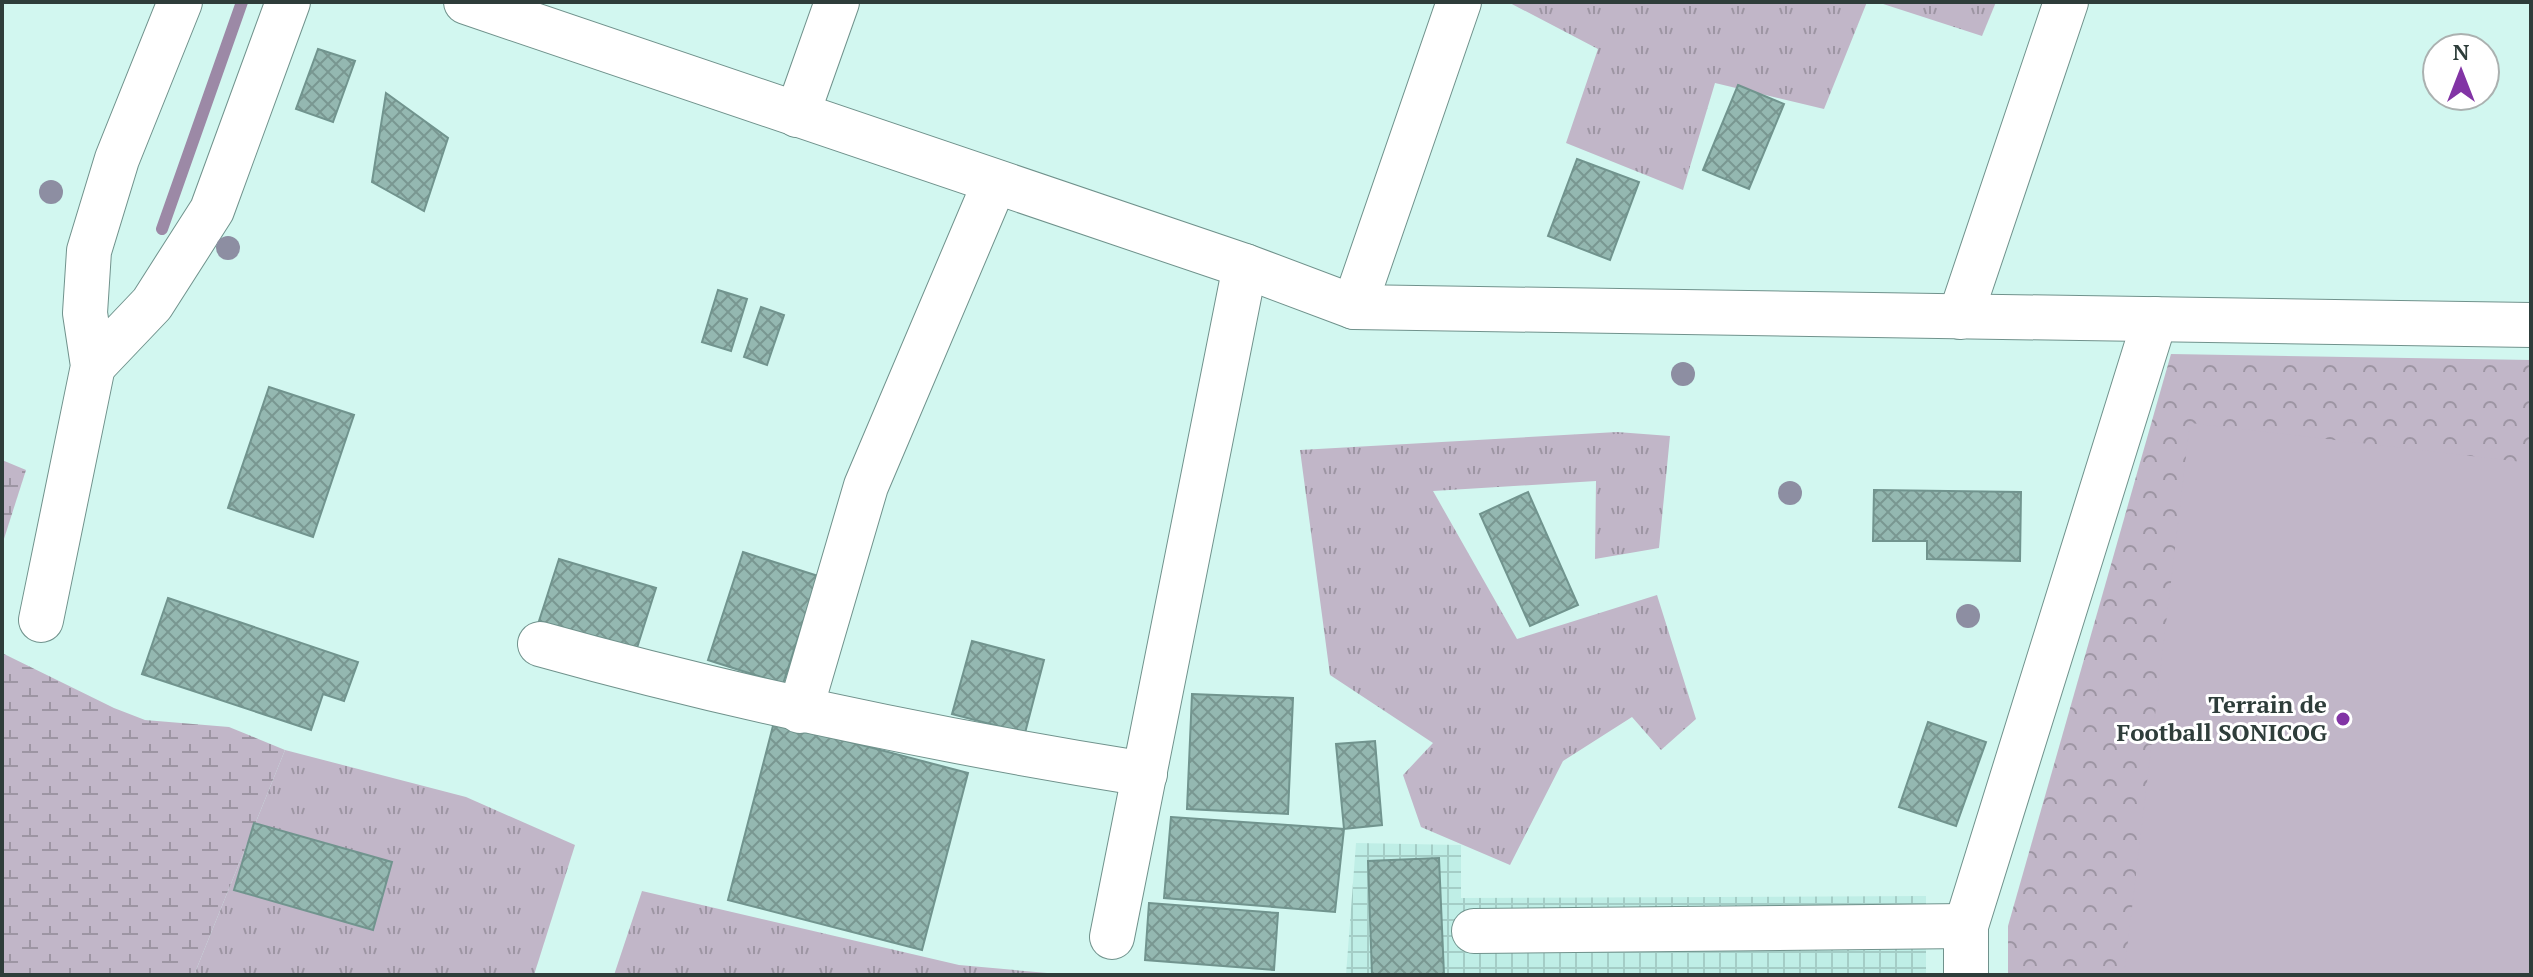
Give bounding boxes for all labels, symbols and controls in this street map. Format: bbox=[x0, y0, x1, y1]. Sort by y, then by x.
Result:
north arrow bbox=[2421, 32, 2501, 112]
text: N bbox=[2453, 37, 2470, 66]
place label: Terrain de Football SONICOG bbox=[2117, 688, 2327, 748]
marker: Terrain de Football SONICOG bbox=[2334, 710, 2352, 728]

